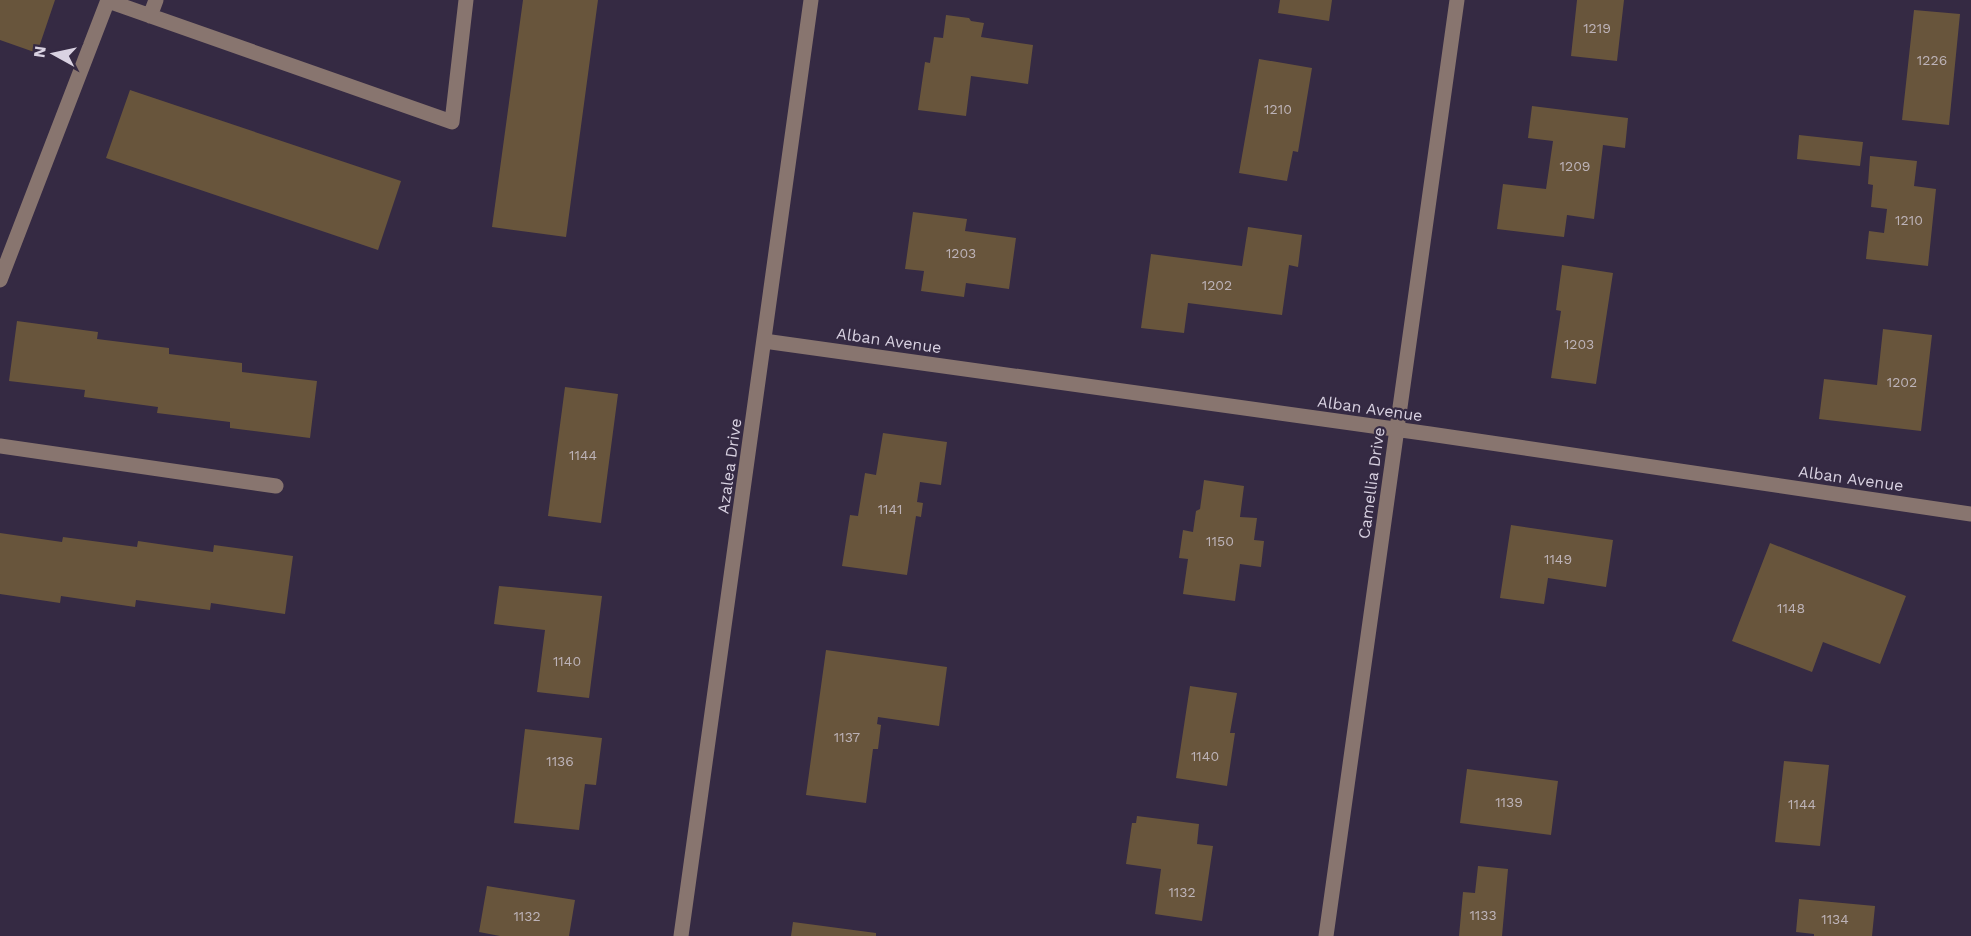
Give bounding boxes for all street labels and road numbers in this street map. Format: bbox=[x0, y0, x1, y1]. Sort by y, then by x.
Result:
street label: Alban Avenue bbox=[835, 324, 943, 357]
street label: Alban Avenue bbox=[1316, 392, 1424, 425]
street label: Azalea Drive bbox=[713, 417, 746, 515]
street label: Camellia Drive bbox=[1354, 426, 1389, 540]
street label: Alban Avenue bbox=[1797, 462, 1905, 495]

